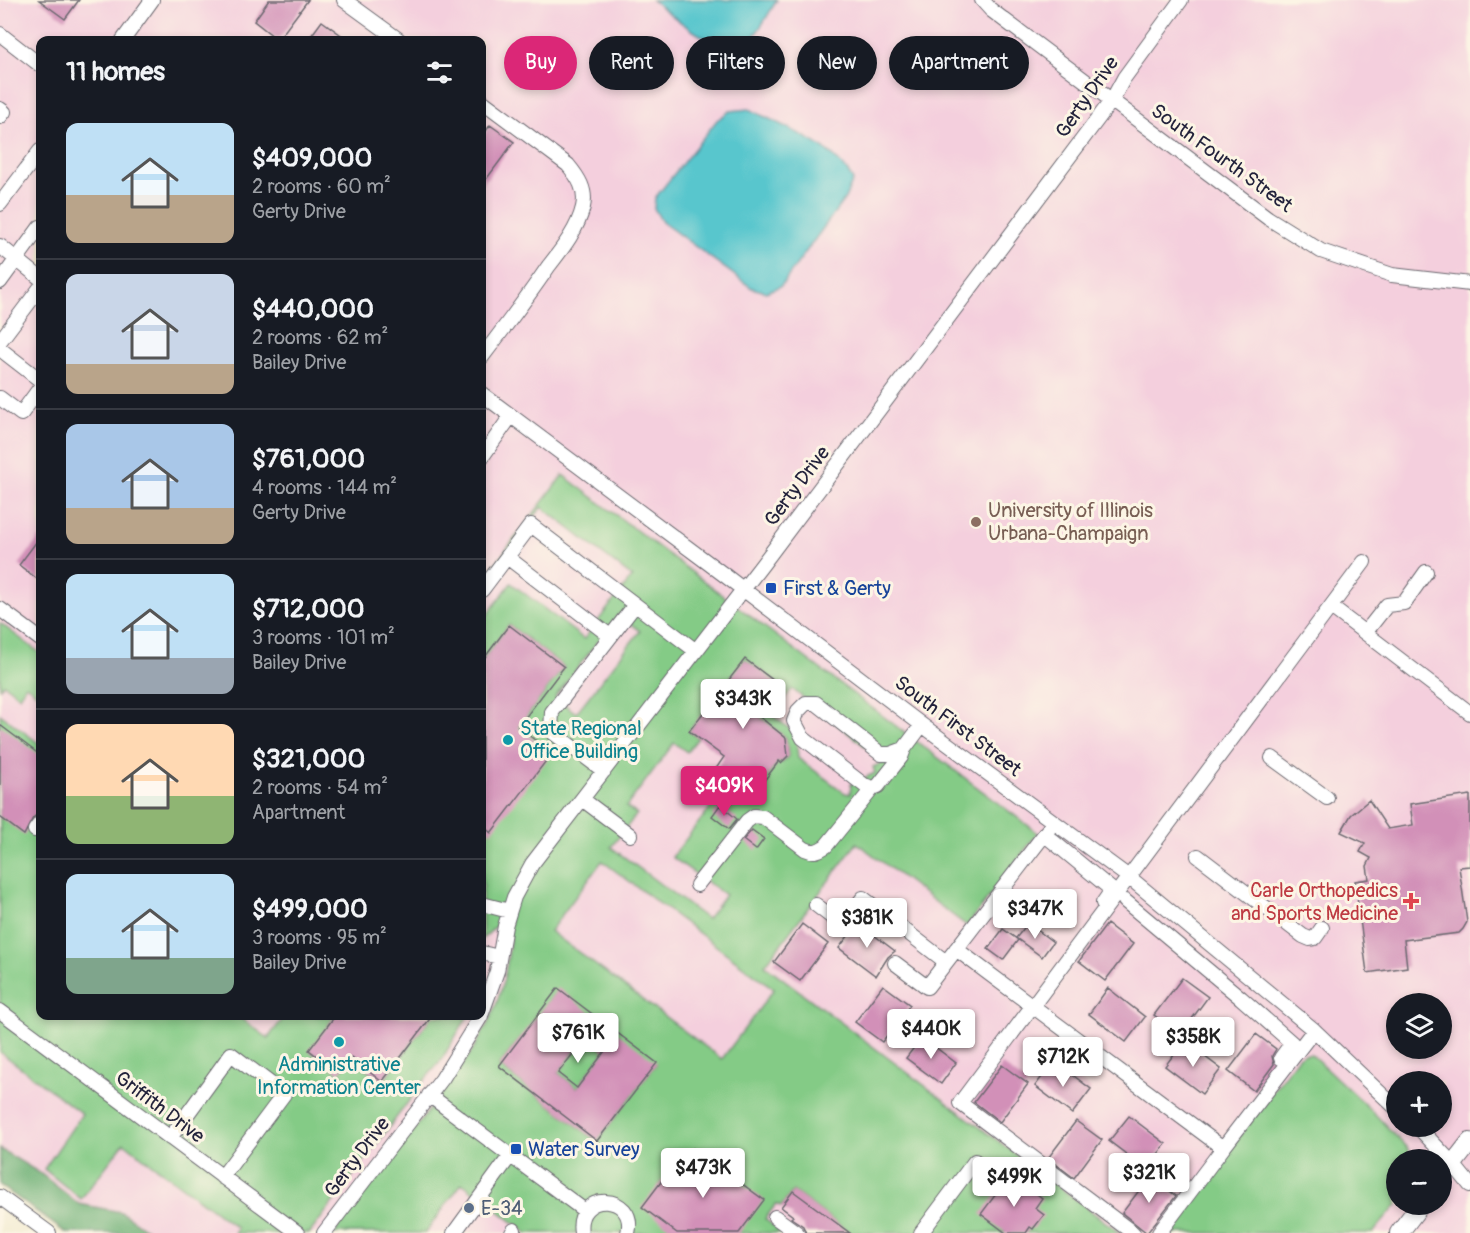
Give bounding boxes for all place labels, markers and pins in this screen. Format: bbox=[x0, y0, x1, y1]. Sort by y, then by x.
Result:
place label: University of Illinois Urbana-Champaign bbox=[988, 498, 1153, 546]
marker: University of Illinois Urbana-Champaign bbox=[969, 515, 983, 529]
place label: First & Gerty bbox=[783, 576, 891, 601]
marker: First & Gerty bbox=[764, 581, 778, 595]
pin: $343K bbox=[701, 679, 785, 730]
place label: State Regional Office Building bbox=[520, 716, 642, 764]
marker: State Regional Office Building bbox=[501, 733, 515, 747]
pin: $409K bbox=[682, 766, 766, 817]
place label: Carle Orthopedics and Sports Medicine bbox=[1231, 878, 1398, 926]
pin: $347K bbox=[993, 889, 1077, 940]
marker: Carle Orthopedics and Sports Medicine bbox=[1402, 892, 1420, 910]
pin: $381K bbox=[825, 898, 909, 949]
pin: $440K bbox=[889, 1009, 973, 1060]
pin: $761K bbox=[536, 1013, 620, 1064]
pin: $358K bbox=[1151, 1017, 1235, 1068]
marker: Administrative Information Center bbox=[332, 1035, 346, 1049]
pin: $712K bbox=[1021, 1037, 1105, 1088]
place label: Administrative Information Center bbox=[257, 1052, 421, 1100]
place label: Water Survey bbox=[528, 1137, 640, 1162]
marker: Water Survey bbox=[509, 1142, 523, 1156]
pin: $473K bbox=[661, 1148, 745, 1199]
pin: $321K bbox=[1107, 1153, 1191, 1204]
pin: $499K bbox=[972, 1157, 1056, 1208]
place label: E-34 bbox=[481, 1196, 523, 1221]
marker: E-34 bbox=[462, 1201, 476, 1215]

